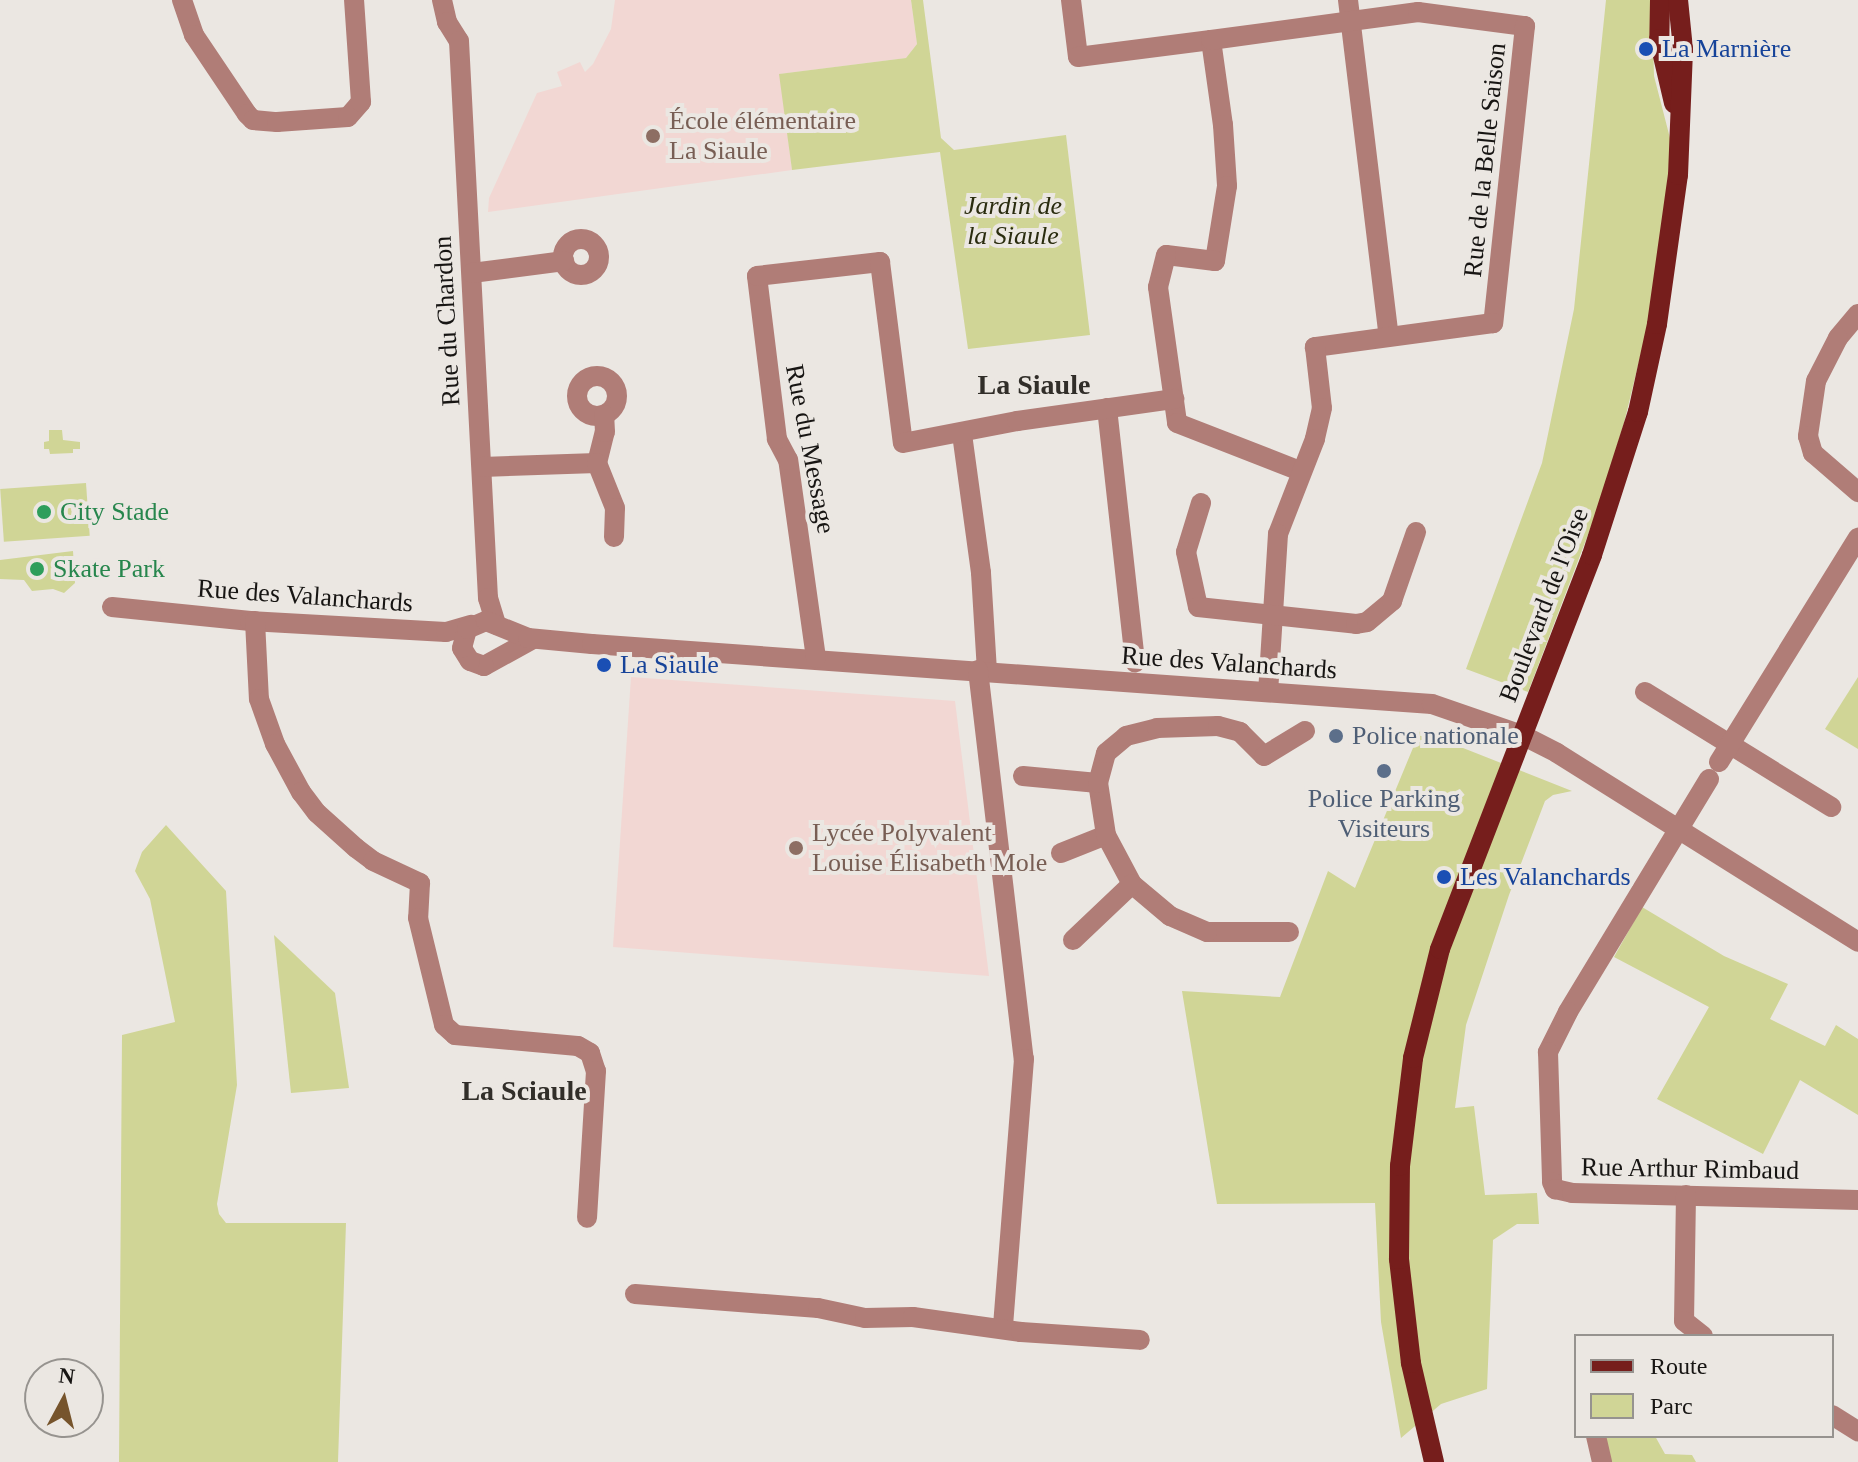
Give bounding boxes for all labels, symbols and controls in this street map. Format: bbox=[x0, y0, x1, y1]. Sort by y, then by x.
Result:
place label: La Marnière bbox=[1662, 33, 1791, 65]
marker: La Marnière bbox=[1637, 40, 1655, 58]
street label: Rue de la Belle Saison bbox=[1457, 41, 1513, 279]
place label: École élémentaire La Siaule bbox=[669, 105, 856, 166]
marker: École élémentaire La Siaule bbox=[644, 127, 662, 145]
park label: Jardin de la Siaule bbox=[964, 190, 1062, 252]
street label: Rue du Chardon bbox=[427, 235, 467, 407]
street label: Rue du Message bbox=[778, 362, 842, 536]
district label: La Siaule bbox=[978, 368, 1090, 402]
place label: City Stade bbox=[60, 496, 169, 528]
marker: City Stade bbox=[35, 503, 53, 521]
street label: Boulevard de l'Oise bbox=[1493, 504, 1595, 706]
place label: Skate Park bbox=[53, 553, 165, 585]
marker: Skate Park bbox=[28, 560, 46, 578]
street label: Rue des Valanchards bbox=[196, 573, 414, 619]
street label: Rue des Valanchards bbox=[1120, 640, 1338, 686]
place label: La Siaule bbox=[620, 649, 719, 681]
marker: La Siaule bbox=[595, 656, 613, 674]
place label: Police nationale bbox=[1352, 720, 1519, 752]
marker: Police nationale bbox=[1327, 727, 1345, 745]
marker: Police Parking Visiteurs bbox=[1375, 762, 1393, 780]
place label: Police Parking Visiteurs bbox=[1308, 783, 1460, 844]
place label: Lycée Polyvalent Louise Élisabeth Mole bbox=[812, 817, 1047, 878]
marker: Lycée Polyvalent Louise Élisabeth Mole bbox=[787, 839, 805, 857]
place label: Les Valanchards bbox=[1460, 861, 1631, 893]
marker: Les Valanchards bbox=[1435, 868, 1453, 886]
district label: La Sciaule bbox=[461, 1074, 587, 1108]
street label: Rue Arthur Rimbaud bbox=[1580, 1151, 1800, 1187]
legend bbox=[1574, 1334, 1834, 1438]
text: Route bbox=[1650, 1353, 1707, 1379]
north arrow bbox=[24, 1358, 104, 1438]
text: N bbox=[57, 1362, 76, 1389]
text: Parc bbox=[1650, 1393, 1693, 1419]

